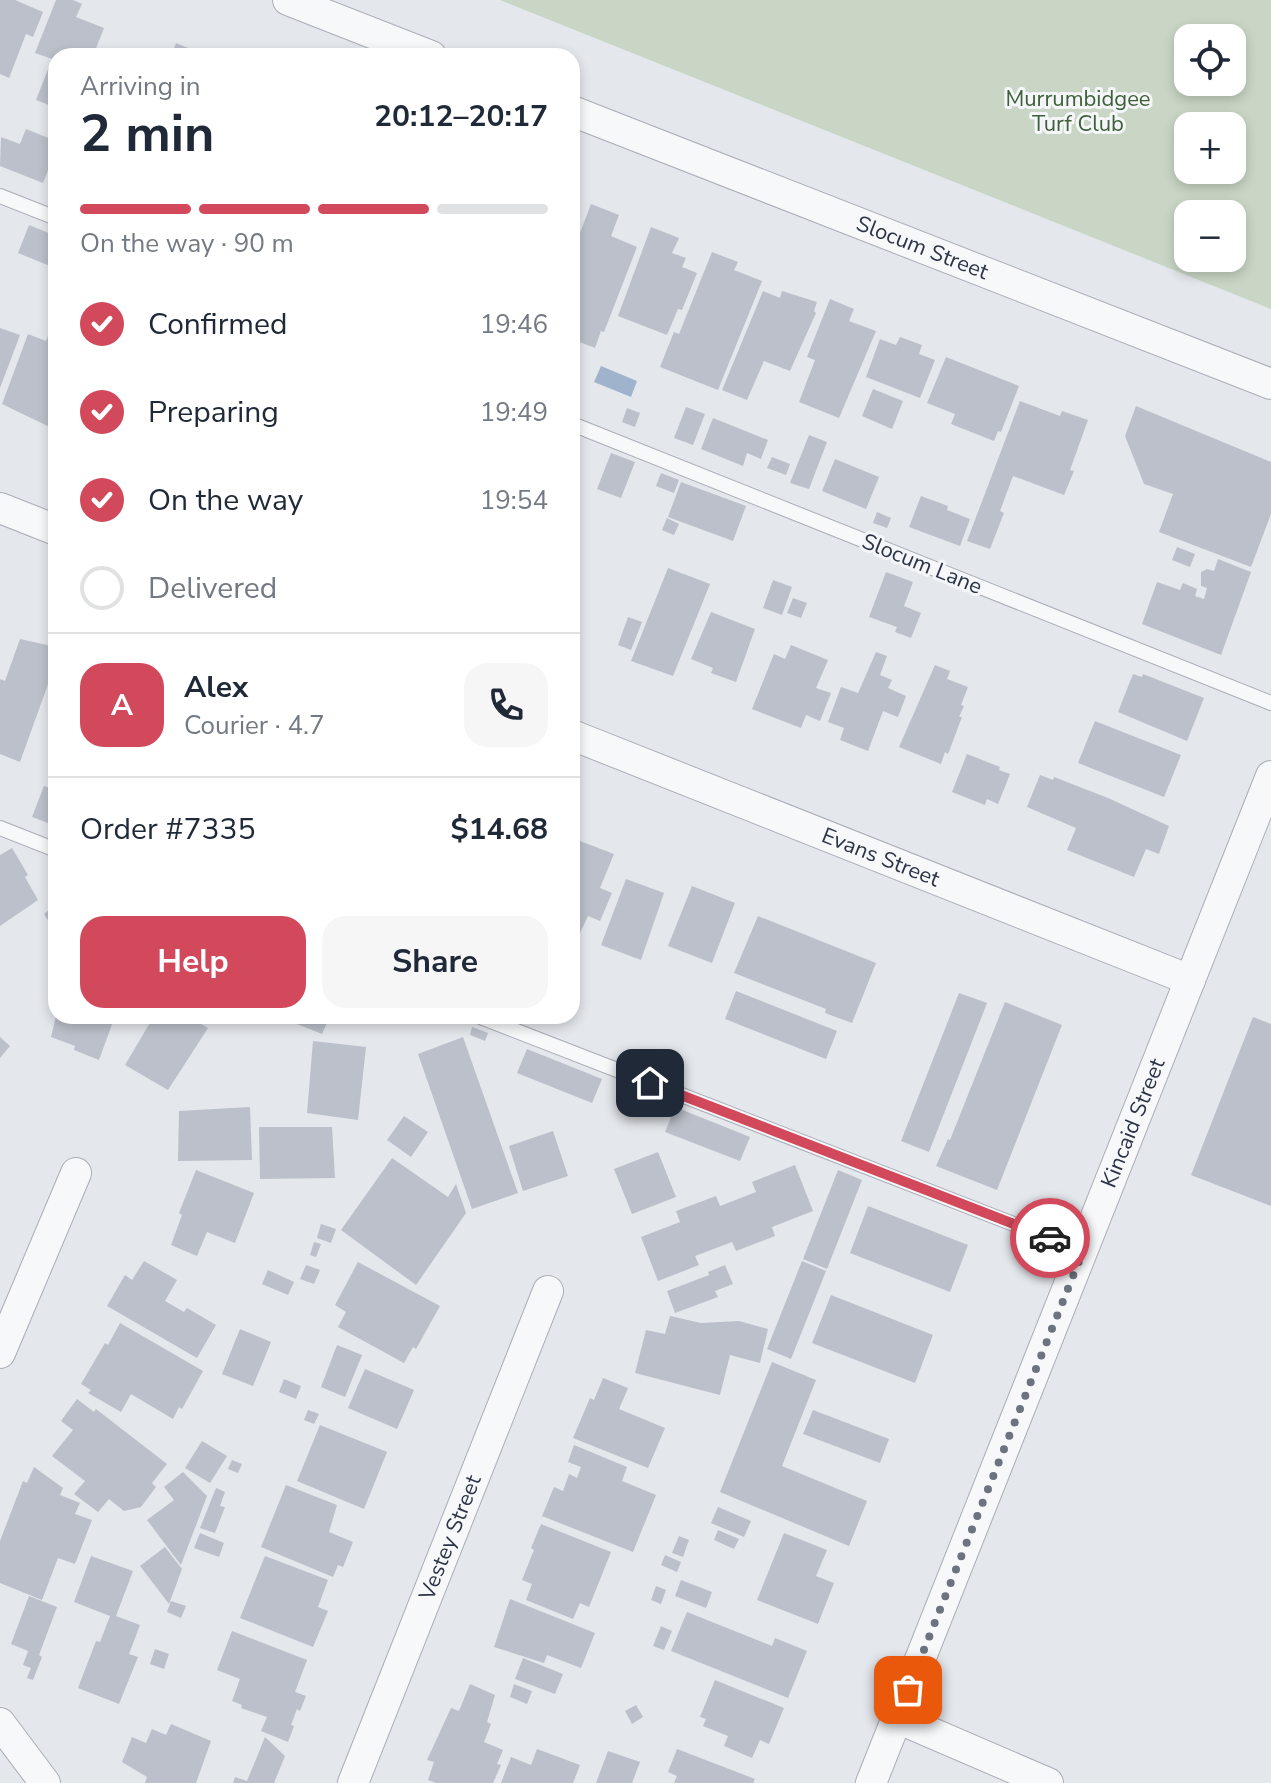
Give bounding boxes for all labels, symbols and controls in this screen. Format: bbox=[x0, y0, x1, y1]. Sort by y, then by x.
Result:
map controls bbox=[1174, 24, 1246, 272]
button: locate bbox=[1174, 24, 1246, 96]
text: Arriving in bbox=[80, 69, 201, 104]
park label: Murrumbidgee Turf Club bbox=[1005, 84, 1151, 139]
text: 20:12–20:17 bbox=[374, 96, 548, 137]
text: 2 min bbox=[80, 98, 215, 169]
button: + bbox=[1174, 112, 1246, 184]
button: − bbox=[1174, 200, 1246, 272]
street label: Slocum Street bbox=[852, 208, 993, 287]
text: On the way · 90 m bbox=[80, 226, 294, 261]
icon: check bbox=[80, 302, 124, 346]
text: Confirmed bbox=[148, 304, 288, 345]
text: 19:46 bbox=[480, 307, 548, 342]
icon: check bbox=[80, 390, 124, 434]
text: Preparing bbox=[148, 392, 279, 433]
text: 19:49 bbox=[480, 395, 548, 430]
icon: check bbox=[80, 478, 124, 522]
text: On the way bbox=[148, 480, 303, 521]
text: 19:54 bbox=[480, 483, 548, 518]
street label: Slocum Lane bbox=[858, 526, 986, 602]
text: Delivered bbox=[148, 568, 277, 609]
button: phone bbox=[464, 663, 548, 747]
text: Alex bbox=[184, 667, 248, 708]
text: A bbox=[111, 685, 133, 726]
text: Courier · 4.7 bbox=[184, 708, 325, 743]
text: Order #7335 bbox=[80, 809, 255, 850]
text: $14.68 bbox=[451, 809, 548, 850]
street label: Evans Street bbox=[817, 821, 944, 894]
button: Help bbox=[80, 916, 306, 1008]
button: Share bbox=[322, 916, 548, 1008]
pin bbox=[616, 1049, 684, 1117]
street label: Kincaid Street bbox=[1094, 1054, 1172, 1192]
icon: home bbox=[628, 1061, 672, 1105]
courier bbox=[1010, 1198, 1090, 1278]
icon: car bbox=[1028, 1216, 1072, 1260]
street label: Vestey Street bbox=[412, 1470, 489, 1606]
pin bbox=[874, 1656, 942, 1724]
icon: bag bbox=[886, 1668, 930, 1712]

